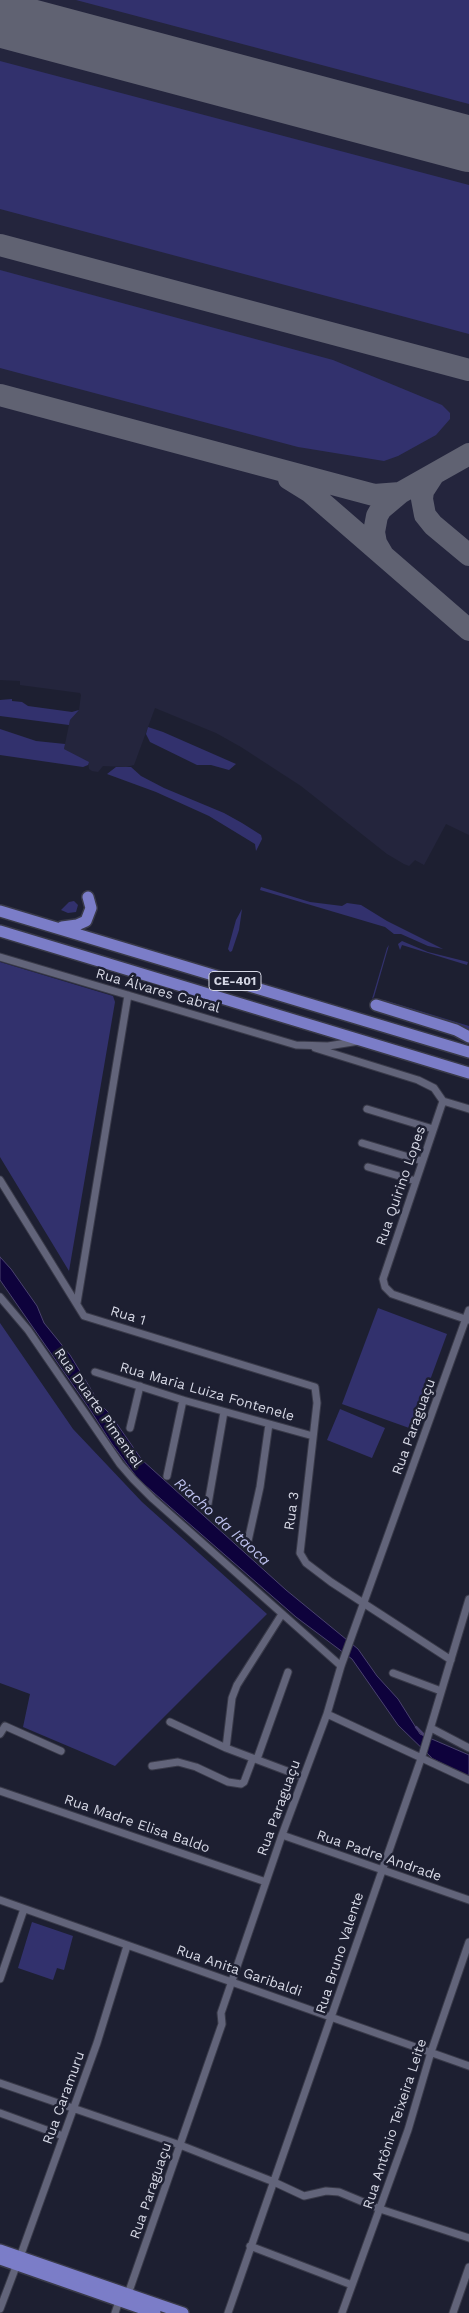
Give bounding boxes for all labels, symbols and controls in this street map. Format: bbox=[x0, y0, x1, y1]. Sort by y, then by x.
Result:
street label: Rua Álvares Cabral bbox=[94, 965, 222, 1017]
road number: CE-401 bbox=[209, 971, 261, 990]
street label: Rua Quirino Lopes bbox=[373, 1124, 429, 1248]
street label: Rua 1 bbox=[108, 1303, 148, 1329]
street label: Rua Duarte Pimentel bbox=[50, 1345, 146, 1471]
street label: Rua Maria Luiza Fontenele bbox=[118, 1359, 296, 1425]
street label: Rua Paraguaçu bbox=[389, 1377, 439, 1477]
water label: Riacho da Itaoca bbox=[170, 1474, 274, 1570]
street label: Rua 3 bbox=[281, 1491, 303, 1531]
street label: Rua Paraguaçu bbox=[254, 1758, 304, 1858]
street label: Rua Madre Elisa Baldo bbox=[62, 1791, 212, 1857]
street label: Rua Padre Andrade bbox=[314, 1827, 444, 1885]
street label: Rua Bruno Valente bbox=[312, 1890, 368, 2016]
street label: Rua Anita Garibaldi bbox=[174, 1942, 304, 2000]
street label: Rua Antônio Teixeira Leite bbox=[360, 2037, 430, 2211]
street label: Rua Caramuru bbox=[39, 2049, 89, 2147]
street label: Rua Paraguaçu bbox=[127, 2141, 175, 2241]

